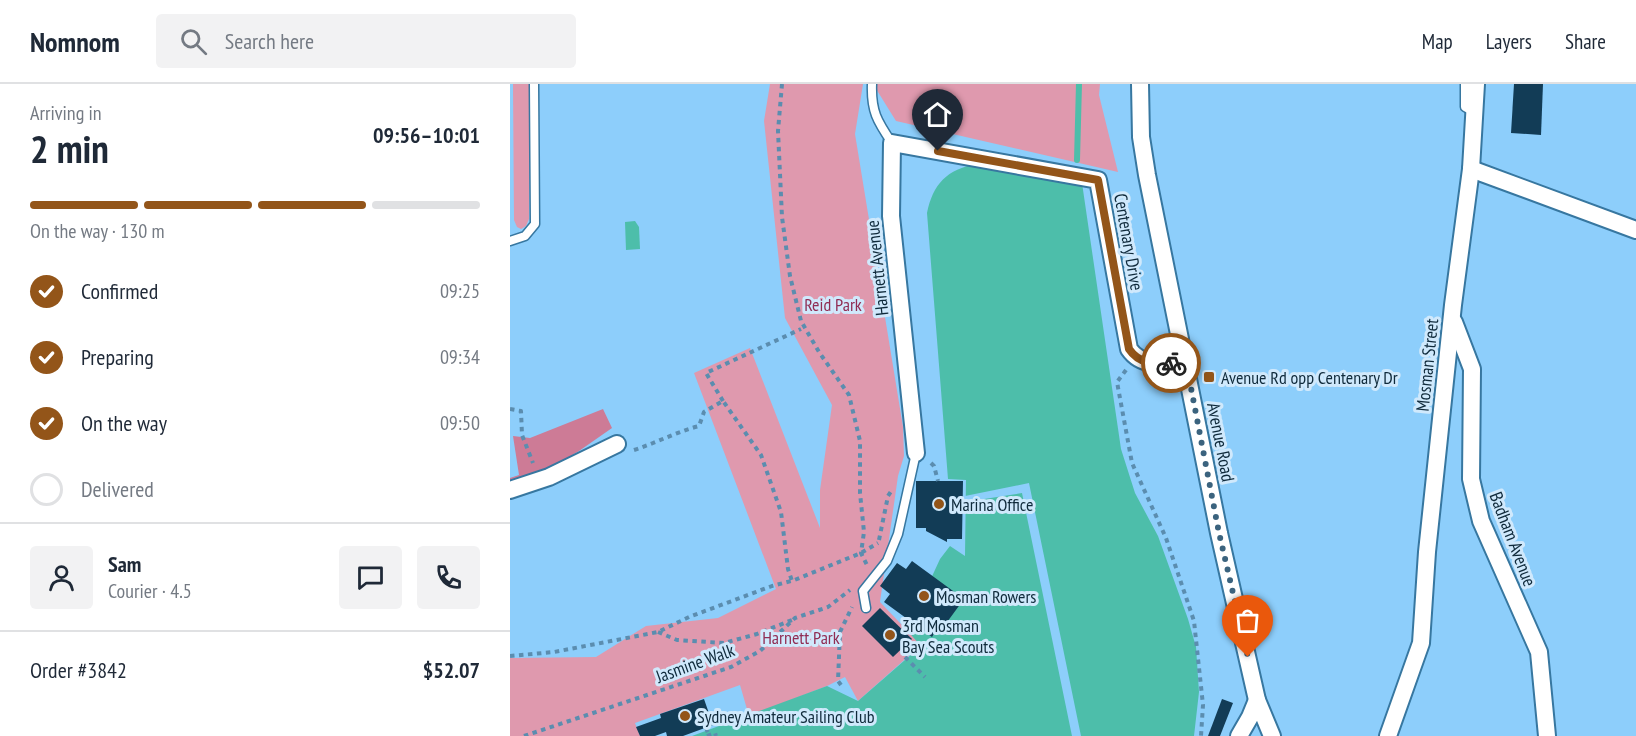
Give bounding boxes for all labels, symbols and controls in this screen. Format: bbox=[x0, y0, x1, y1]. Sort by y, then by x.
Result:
search box bbox=[156, 14, 576, 68]
text: Nomnom bbox=[30, 23, 120, 60]
icon: search bbox=[177, 25, 210, 58]
text: Search here bbox=[225, 27, 314, 55]
text: Map bbox=[1422, 28, 1453, 55]
text: Layers bbox=[1486, 28, 1532, 55]
text: Share bbox=[1565, 28, 1606, 55]
pin bbox=[912, 89, 963, 151]
icon: home bbox=[921, 98, 954, 131]
text: Arriving in bbox=[30, 100, 102, 126]
text: 09:56–10:01 bbox=[373, 121, 480, 149]
text: 2 min bbox=[30, 123, 109, 174]
street label: Centenary Drive bbox=[1109, 192, 1149, 292]
text: On the way · 130 m bbox=[30, 218, 165, 244]
street label: Harnett Avenue bbox=[861, 219, 893, 317]
icon: check bbox=[30, 275, 63, 308]
text: Confirmed bbox=[81, 277, 158, 305]
text: 09:25 bbox=[440, 278, 480, 304]
park label: Reid Park bbox=[804, 293, 862, 316]
street label: Mosman Street bbox=[1411, 317, 1443, 413]
courier bbox=[1141, 333, 1201, 393]
icon: check bbox=[30, 341, 63, 374]
text: Preparing bbox=[81, 343, 154, 371]
text: 09:34 bbox=[440, 344, 480, 370]
icon: bike bbox=[1155, 347, 1188, 380]
place label: Avenue Rd opp Centenary Dr bbox=[1221, 366, 1398, 389]
marker: Avenue Rd opp Centenary Dr bbox=[1202, 370, 1216, 384]
street label: Avenue Road bbox=[1202, 401, 1240, 483]
icon: check bbox=[30, 407, 63, 440]
text: On the way bbox=[81, 409, 167, 437]
text: 09:50 bbox=[440, 410, 480, 436]
text: Delivered bbox=[81, 475, 154, 503]
street label: Badham Avenue bbox=[1484, 489, 1542, 589]
place label: Marina Office bbox=[951, 493, 1033, 516]
marker: Marina Office bbox=[932, 497, 946, 511]
button: person bbox=[30, 546, 93, 609]
button: chat bbox=[339, 546, 402, 609]
button: phone bbox=[417, 546, 480, 609]
text: Sam bbox=[108, 550, 141, 578]
text: Courier · 4.5 bbox=[108, 578, 192, 604]
place label: Mosman Rowers bbox=[936, 585, 1036, 608]
marker: Mosman Rowers bbox=[917, 589, 931, 603]
pin bbox=[1222, 595, 1273, 657]
icon: bag bbox=[1231, 604, 1264, 637]
place label: 3rd Mosman Bay Sea Scouts bbox=[902, 614, 994, 658]
park label: Harnett Park bbox=[762, 626, 840, 649]
marker: 3rd Mosman Bay Sea Scouts bbox=[883, 628, 897, 642]
street label: Jasmine Walk bbox=[652, 638, 737, 688]
text: Order #3842 bbox=[30, 656, 127, 684]
text: $52.07 bbox=[423, 656, 480, 684]
place label: Sydney Amateur Sailing Club bbox=[697, 705, 875, 728]
marker: Sydney Amateur Sailing Club bbox=[678, 709, 692, 723]

